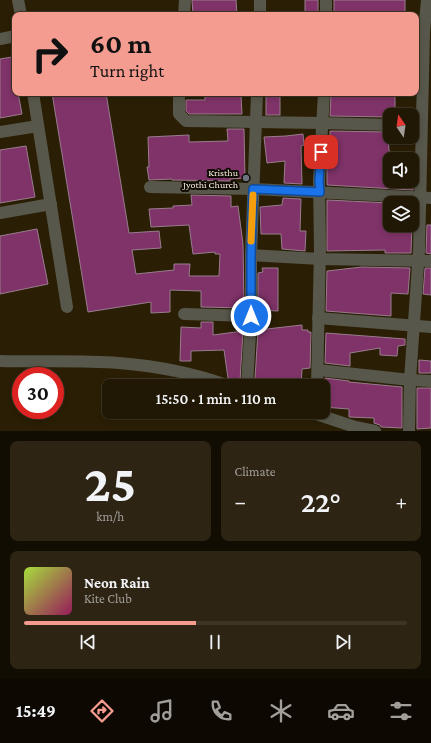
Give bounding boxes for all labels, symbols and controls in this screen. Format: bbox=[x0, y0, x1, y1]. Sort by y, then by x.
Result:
icon: right bbox=[24, 28, 76, 80]
text: 60 m bbox=[90, 28, 151, 59]
text: Turn right bbox=[90, 61, 164, 81]
north arrow bbox=[383, 108, 419, 144]
map controls bbox=[383, 108, 419, 232]
pin bbox=[304, 135, 338, 169]
icon: arrive bbox=[310, 141, 332, 163]
button: sound bbox=[383, 152, 419, 188]
place label: Kristhu Jyothi Church bbox=[182, 167, 239, 190]
marker: Kristhu Jyothi Church bbox=[241, 173, 251, 183]
button: layers bbox=[383, 196, 419, 232]
position arrow bbox=[230, 295, 272, 337]
speed limit sign: 30 bbox=[12, 367, 64, 419]
text: 15:50 · 1 min · 110 m bbox=[156, 391, 276, 407]
text: 25 bbox=[84, 454, 136, 512]
text: Climate bbox=[235, 464, 275, 479]
text: 22° bbox=[301, 485, 341, 518]
text: − bbox=[235, 489, 246, 514]
text: + bbox=[395, 489, 407, 514]
text: km/h bbox=[96, 509, 124, 524]
text: Neon Rain bbox=[84, 575, 150, 591]
text: Kite Club bbox=[84, 591, 132, 606]
icon: previous bbox=[77, 631, 99, 653]
icon: pause bbox=[204, 631, 226, 653]
icon: next bbox=[332, 631, 354, 653]
icon: directions bbox=[88, 697, 116, 725]
icon: music bbox=[148, 697, 176, 725]
icon: phone bbox=[207, 697, 235, 725]
icon: climate bbox=[267, 697, 295, 725]
icon: car bbox=[327, 697, 355, 725]
icon: filters bbox=[387, 697, 415, 725]
text: 15:49 bbox=[16, 701, 56, 721]

